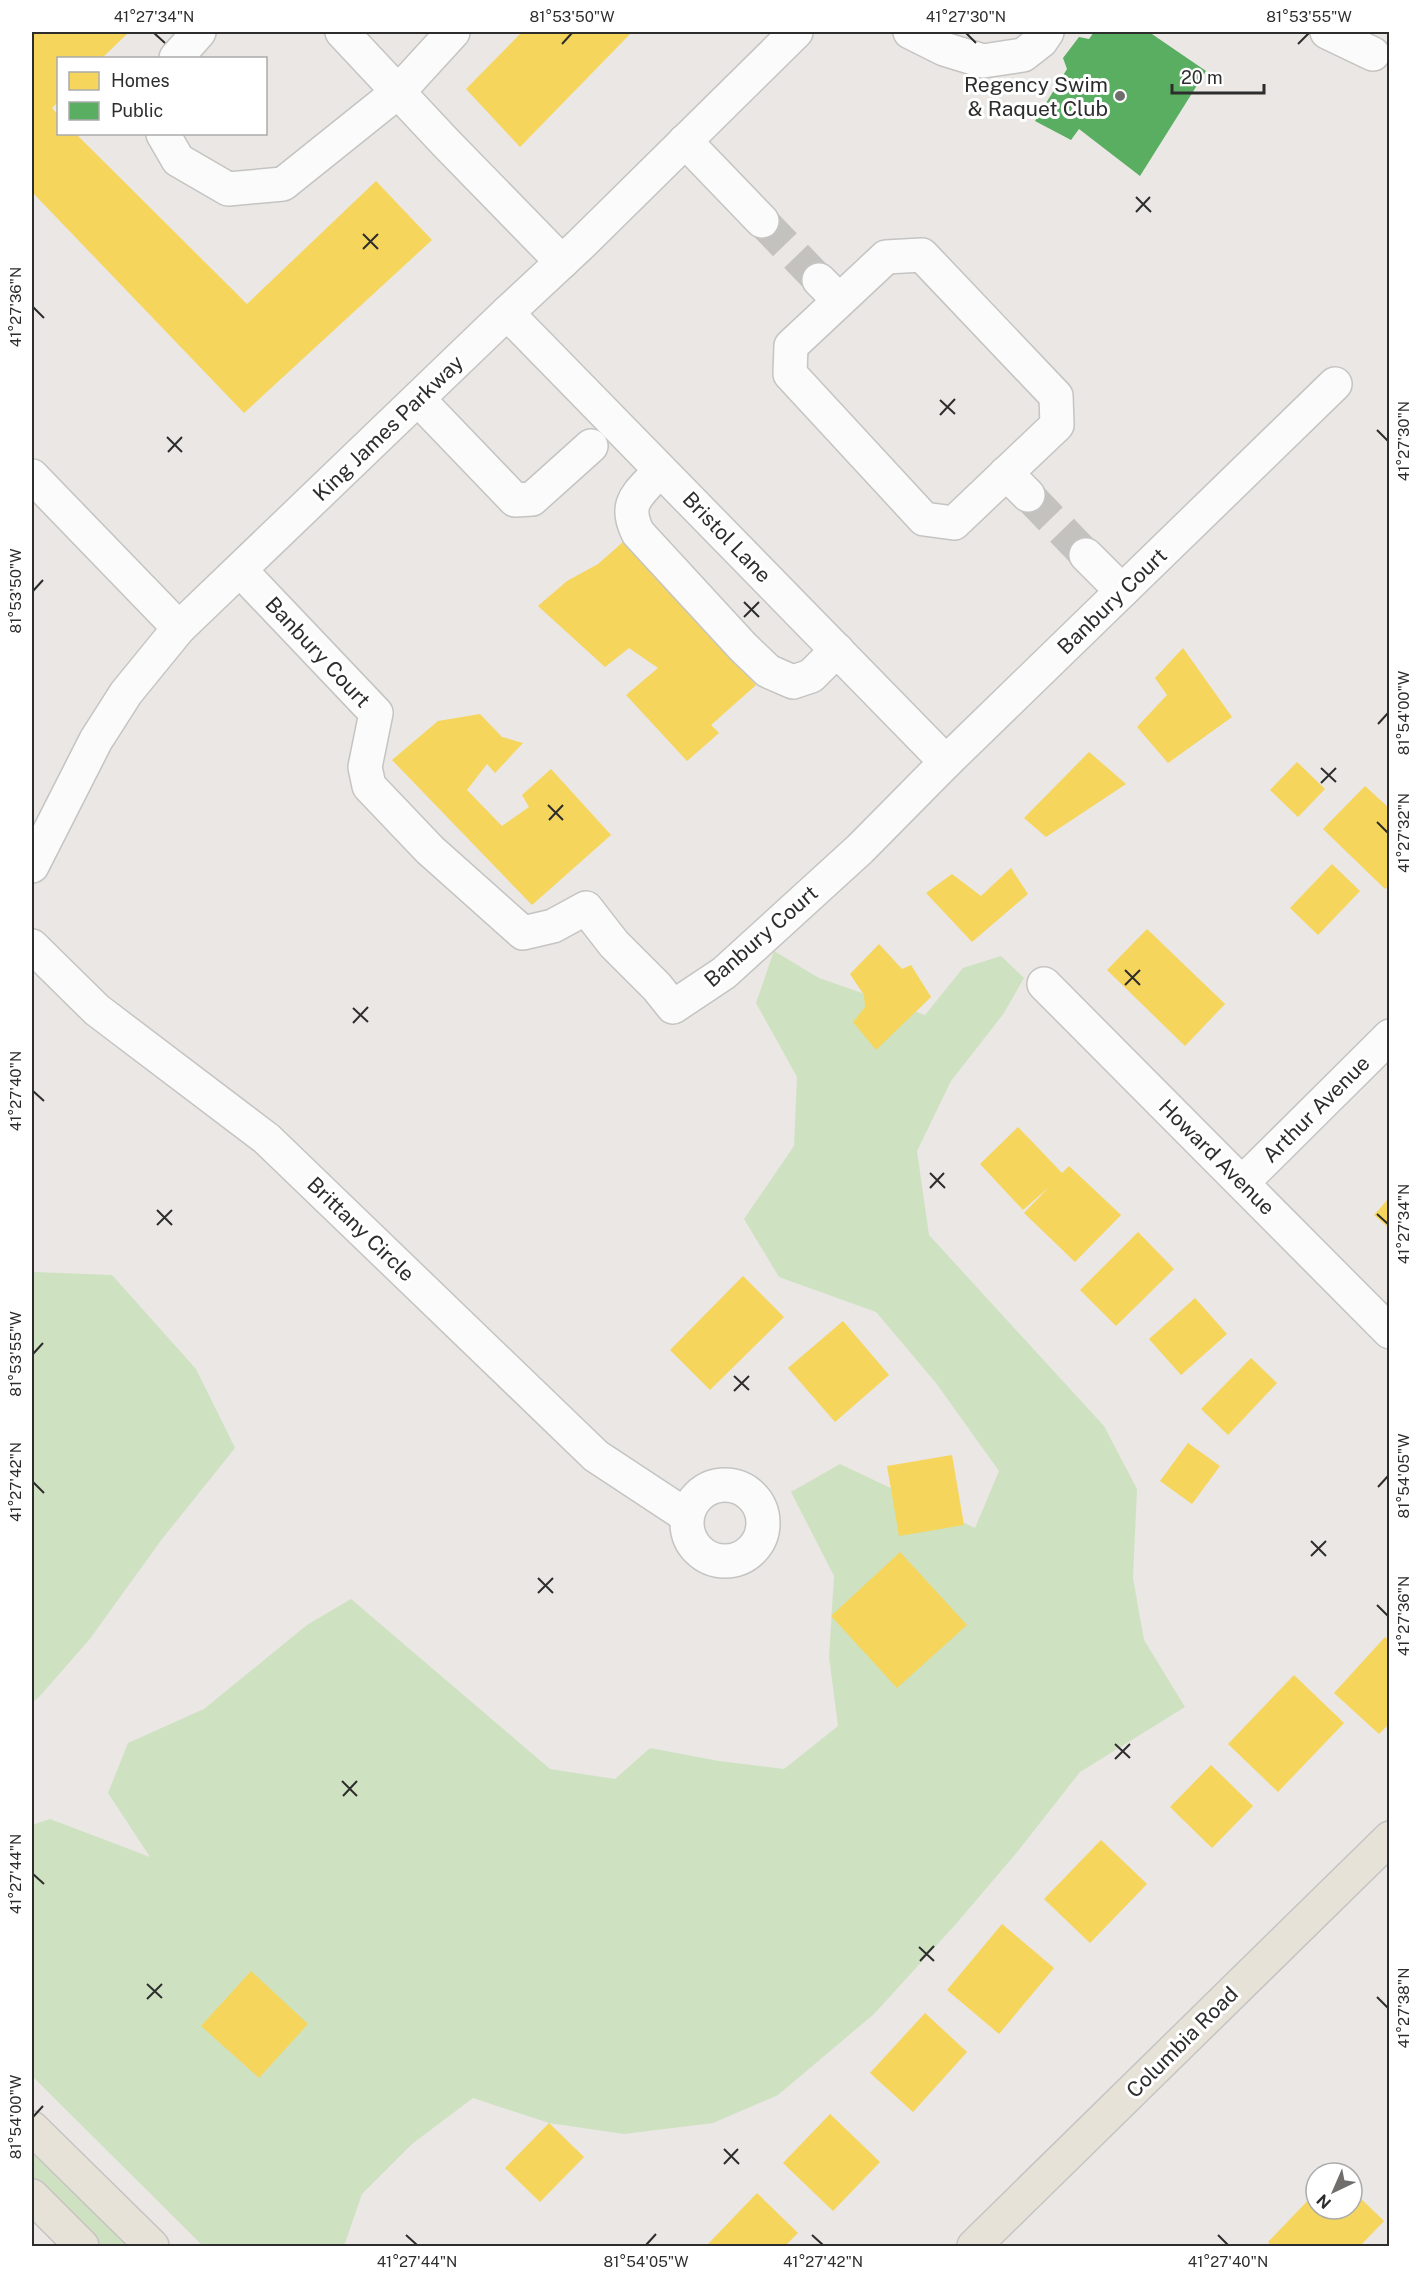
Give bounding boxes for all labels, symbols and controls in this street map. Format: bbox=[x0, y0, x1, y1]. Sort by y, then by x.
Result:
text: 41°27'34"N bbox=[114, 8, 194, 25]
text: 81°53'50"W bbox=[529, 8, 615, 25]
text: 41°27'30"N bbox=[926, 8, 1006, 25]
text: 81°53'55"W bbox=[1266, 8, 1352, 25]
legend bbox=[57, 57, 267, 135]
scale bar bbox=[1172, 57, 1264, 95]
text: 20 m bbox=[1181, 67, 1223, 88]
text: Homes bbox=[111, 70, 170, 91]
place label: Regency Swim & Raquet Club bbox=[964, 72, 1108, 121]
marker: Regency Swim & Raquet Club bbox=[1113, 89, 1127, 103]
text: Public bbox=[111, 100, 163, 121]
text: 41°27'36"N bbox=[7, 267, 24, 347]
street label: King James Parkway bbox=[308, 350, 468, 506]
text: 41°27'30"N bbox=[1395, 401, 1412, 481]
street label: Bristol Lane bbox=[678, 486, 776, 588]
street label: Banbury Court bbox=[1052, 543, 1172, 659]
text: 81°53'50"W bbox=[7, 548, 24, 634]
street label: Banbury Court bbox=[260, 592, 376, 712]
text: 81°54'00"W bbox=[1395, 671, 1412, 755]
text: 41°27'32"N bbox=[1395, 793, 1412, 873]
street label: Banbury Court bbox=[699, 880, 823, 992]
street label: Arthur Avenue bbox=[1257, 1050, 1375, 1168]
text: 41°27'40"N bbox=[7, 1051, 24, 1131]
street label: Howard Avenue bbox=[1154, 1094, 1280, 1220]
street label: Brittany Circle bbox=[302, 1172, 420, 1286]
text: 41°27'34"N bbox=[1395, 1184, 1412, 1264]
text: 81°53'55"W bbox=[7, 1311, 24, 1397]
text: 81°54'05"W bbox=[1395, 1434, 1412, 1519]
text: 41°27'42"N bbox=[7, 1442, 24, 1522]
text: 41°27'36"N bbox=[1395, 1576, 1412, 1656]
text: 41°27'44"N bbox=[7, 1834, 24, 1914]
text: 41°27'38"N bbox=[1395, 1968, 1412, 2048]
street label: Columbia Road bbox=[1121, 1981, 1243, 2103]
text: 81°54'00"W bbox=[7, 2075, 24, 2159]
north arrow bbox=[1304, 2161, 1364, 2221]
text: N bbox=[1313, 2190, 1335, 2213]
text: 41°27'44"N bbox=[377, 2253, 457, 2270]
text: 81°54'05"W bbox=[604, 2253, 689, 2270]
text: 41°27'42"N bbox=[783, 2253, 863, 2270]
text: 41°27'40"N bbox=[1188, 2253, 1268, 2270]

